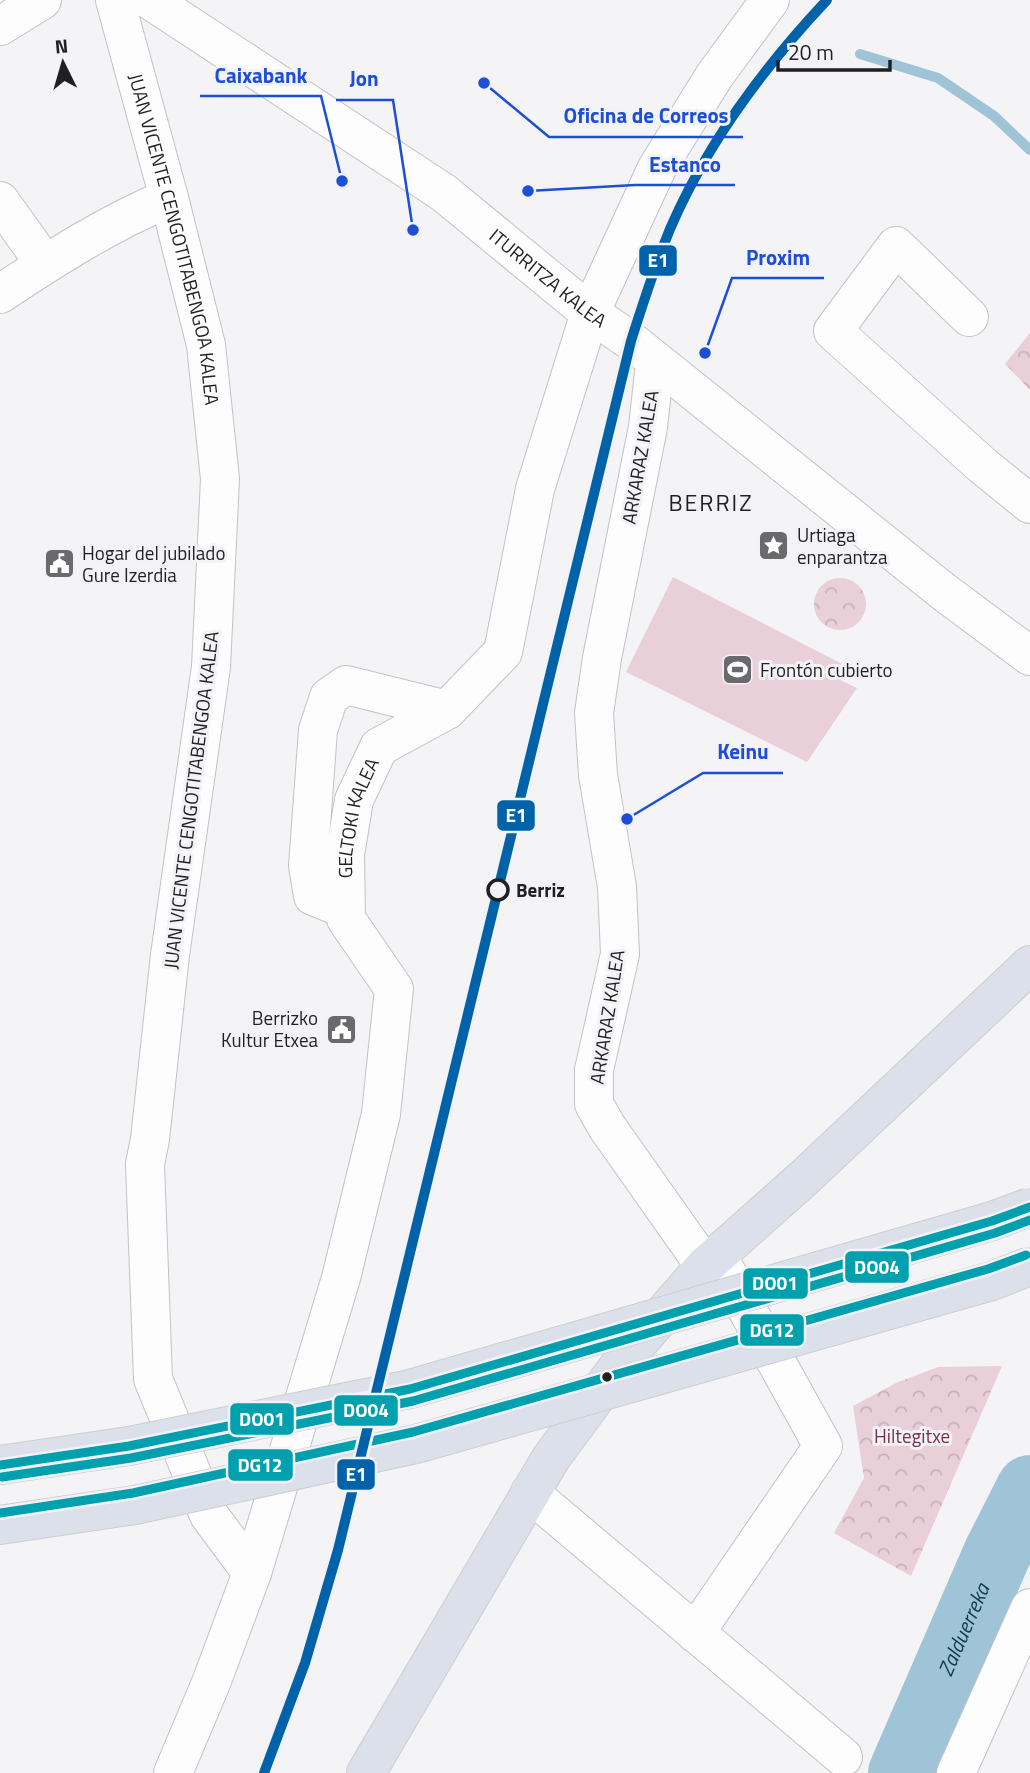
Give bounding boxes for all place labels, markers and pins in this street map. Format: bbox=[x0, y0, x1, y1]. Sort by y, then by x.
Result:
callout: Caixabank bbox=[200, 54, 321, 96]
callout: Jon bbox=[336, 58, 393, 100]
callout: Oficina de Correos bbox=[549, 95, 743, 137]
callout: Estanco bbox=[635, 143, 735, 185]
callout: Proxim bbox=[732, 236, 824, 278]
place label: Urtiaga enparantza bbox=[797, 520, 888, 571]
place icon: Urtiaga enparantza bbox=[757, 529, 791, 563]
place label: Hogar del jubilado Gure Izerdia bbox=[82, 538, 225, 589]
public building icon: Hogar del jubilado Gure Izerdia bbox=[42, 547, 76, 581]
sports icon: Frontón cubierto bbox=[720, 653, 754, 687]
place label: Frontón cubierto bbox=[760, 655, 893, 684]
callout: Keinu bbox=[703, 731, 783, 773]
place label: Berriz bbox=[516, 875, 565, 904]
marker: Berriz bbox=[487, 879, 509, 901]
place label: Berrizko Kultur Etxea bbox=[221, 1003, 318, 1054]
public building icon: Berrizko Kultur Etxea bbox=[324, 1012, 358, 1046]
unlabelled marker bbox=[600, 1370, 614, 1384]

